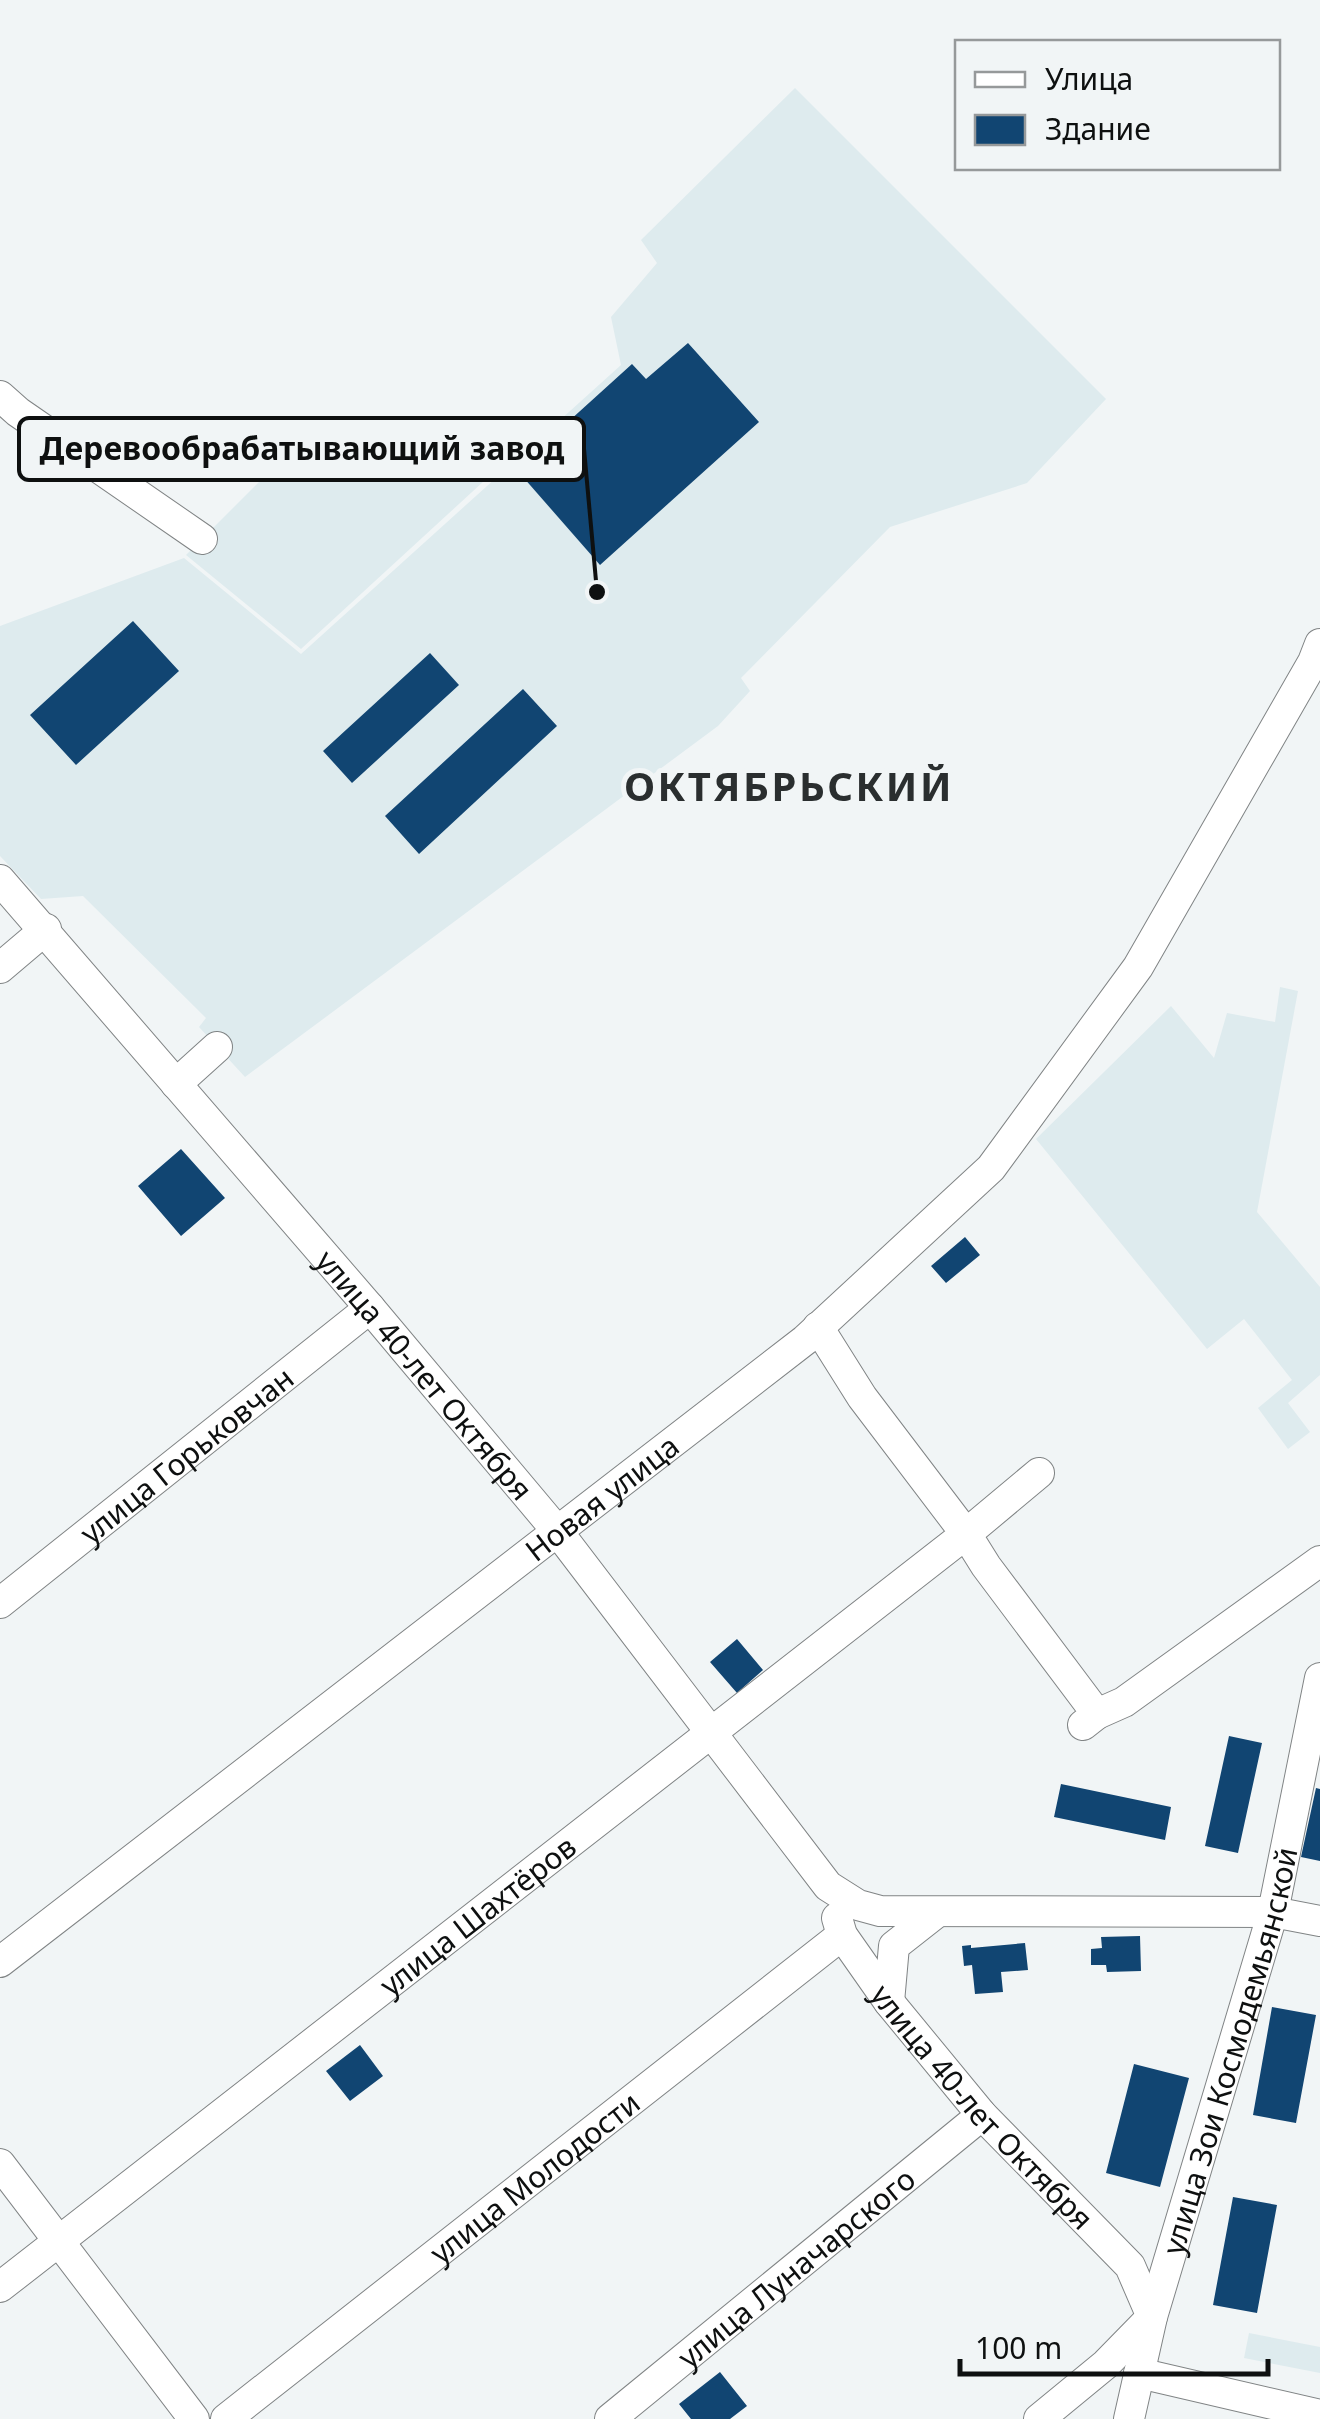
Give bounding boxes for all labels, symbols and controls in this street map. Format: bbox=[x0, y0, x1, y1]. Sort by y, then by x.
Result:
legend bbox=[955, 40, 1280, 170]
text: Улица bbox=[1045, 58, 1133, 99]
text: Здание bbox=[1045, 108, 1151, 149]
callout: Деревообрабатывающий завод bbox=[19, 418, 584, 480]
text: Деревообрабатывающий завод bbox=[40, 426, 565, 469]
district label: ОКТЯБРЬСКИЙ bbox=[624, 758, 954, 813]
street label: улица 40-лет Октября bbox=[308, 1240, 543, 1508]
street label: улица Горьковчан bbox=[71, 1357, 301, 1552]
street label: Новая улица bbox=[516, 1425, 687, 1570]
street label: улица Шахтёров bbox=[370, 1826, 584, 2005]
street label: улица Зои Космодемьянской bbox=[1151, 1844, 1306, 2259]
street label: улица 40-лет Октября bbox=[862, 1976, 1103, 2238]
street label: улица Молодости bbox=[421, 2081, 648, 2272]
street label: улица Луначарского bbox=[668, 2158, 923, 2377]
scale bar bbox=[960, 2314, 1268, 2376]
text: 100 m bbox=[975, 2327, 1062, 2368]

